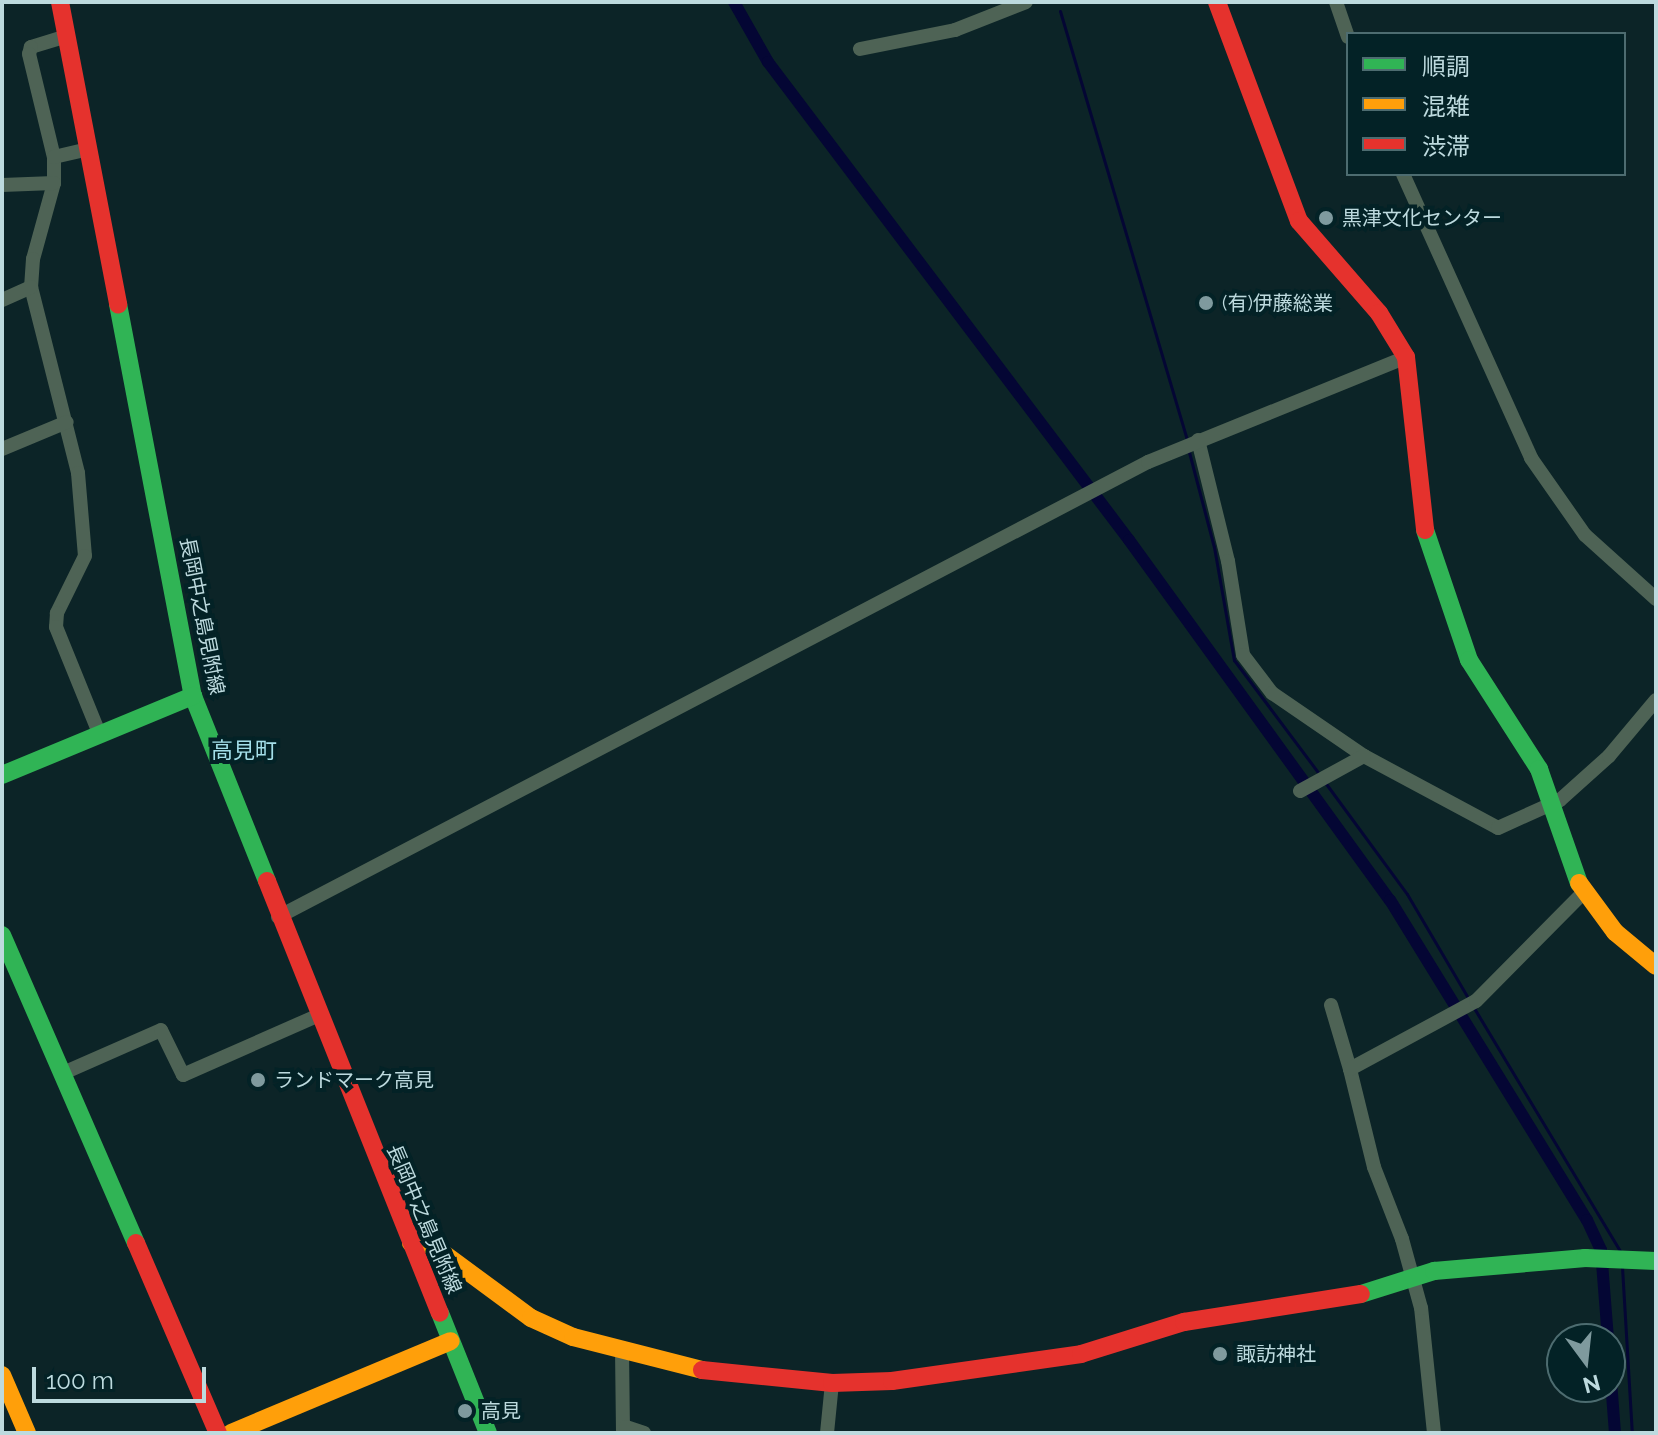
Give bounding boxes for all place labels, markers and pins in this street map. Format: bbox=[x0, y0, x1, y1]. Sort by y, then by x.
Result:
place label: 黒津文化センター bbox=[1342, 206, 1502, 230]
marker: 黒津文化センター bbox=[1317, 209, 1335, 227]
place label: (有)伊藤総業 bbox=[1222, 291, 1333, 315]
marker: (有)伊藤総業 bbox=[1197, 294, 1215, 312]
place label: ランドマーク高見 bbox=[274, 1068, 434, 1092]
marker: ランドマーク高見 bbox=[249, 1071, 267, 1089]
place label: 諏訪神社 bbox=[1236, 1342, 1316, 1366]
marker: 諏訪神社 bbox=[1211, 1345, 1229, 1363]
place label: 高見 bbox=[481, 1399, 521, 1423]
marker: 高見 bbox=[456, 1402, 474, 1420]

